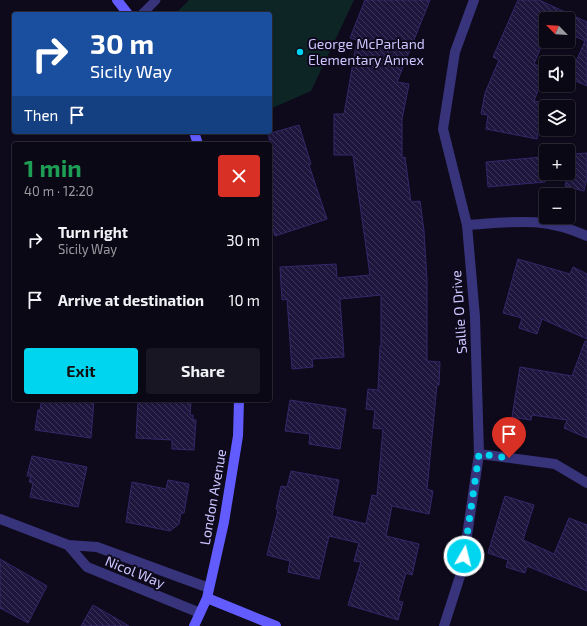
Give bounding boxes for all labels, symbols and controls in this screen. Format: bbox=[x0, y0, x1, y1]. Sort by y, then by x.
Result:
north arrow bbox=[539, 12, 575, 48]
map controls bbox=[539, 12, 575, 224]
text: 30 m bbox=[90, 26, 154, 60]
icon: right bbox=[24, 28, 76, 80]
place label: George McParland Elementary Annex bbox=[308, 35, 425, 68]
marker: George McParland Elementary Annex bbox=[295, 47, 305, 57]
button: sound bbox=[539, 56, 575, 92]
text: Sicily Way bbox=[90, 60, 172, 82]
button: layers bbox=[539, 100, 575, 136]
icon: arrive bbox=[66, 104, 88, 126]
text: Then bbox=[24, 106, 58, 124]
button: + bbox=[539, 144, 575, 180]
text: 1 min bbox=[24, 153, 82, 182]
button: close bbox=[218, 155, 260, 197]
text: 40 m · 12:20 bbox=[24, 183, 94, 199]
button: − bbox=[539, 188, 575, 224]
text: Turn right bbox=[58, 223, 128, 241]
icon: right bbox=[24, 229, 46, 251]
text: 30 m bbox=[226, 231, 260, 249]
text: Sicily Way bbox=[58, 241, 117, 257]
street label: Sallie O Drive bbox=[447, 270, 470, 354]
icon: arrive bbox=[24, 289, 46, 311]
text: Arrive at destination bbox=[58, 291, 204, 309]
text: 10 m bbox=[228, 291, 260, 309]
button: Exit bbox=[24, 348, 138, 394]
button: Share bbox=[146, 348, 260, 394]
pin bbox=[492, 417, 526, 458]
icon: arrive bbox=[498, 423, 520, 445]
street label: London Avenue bbox=[196, 448, 229, 546]
position arrow bbox=[443, 535, 485, 577]
street label: Nicol Way bbox=[103, 552, 168, 591]

